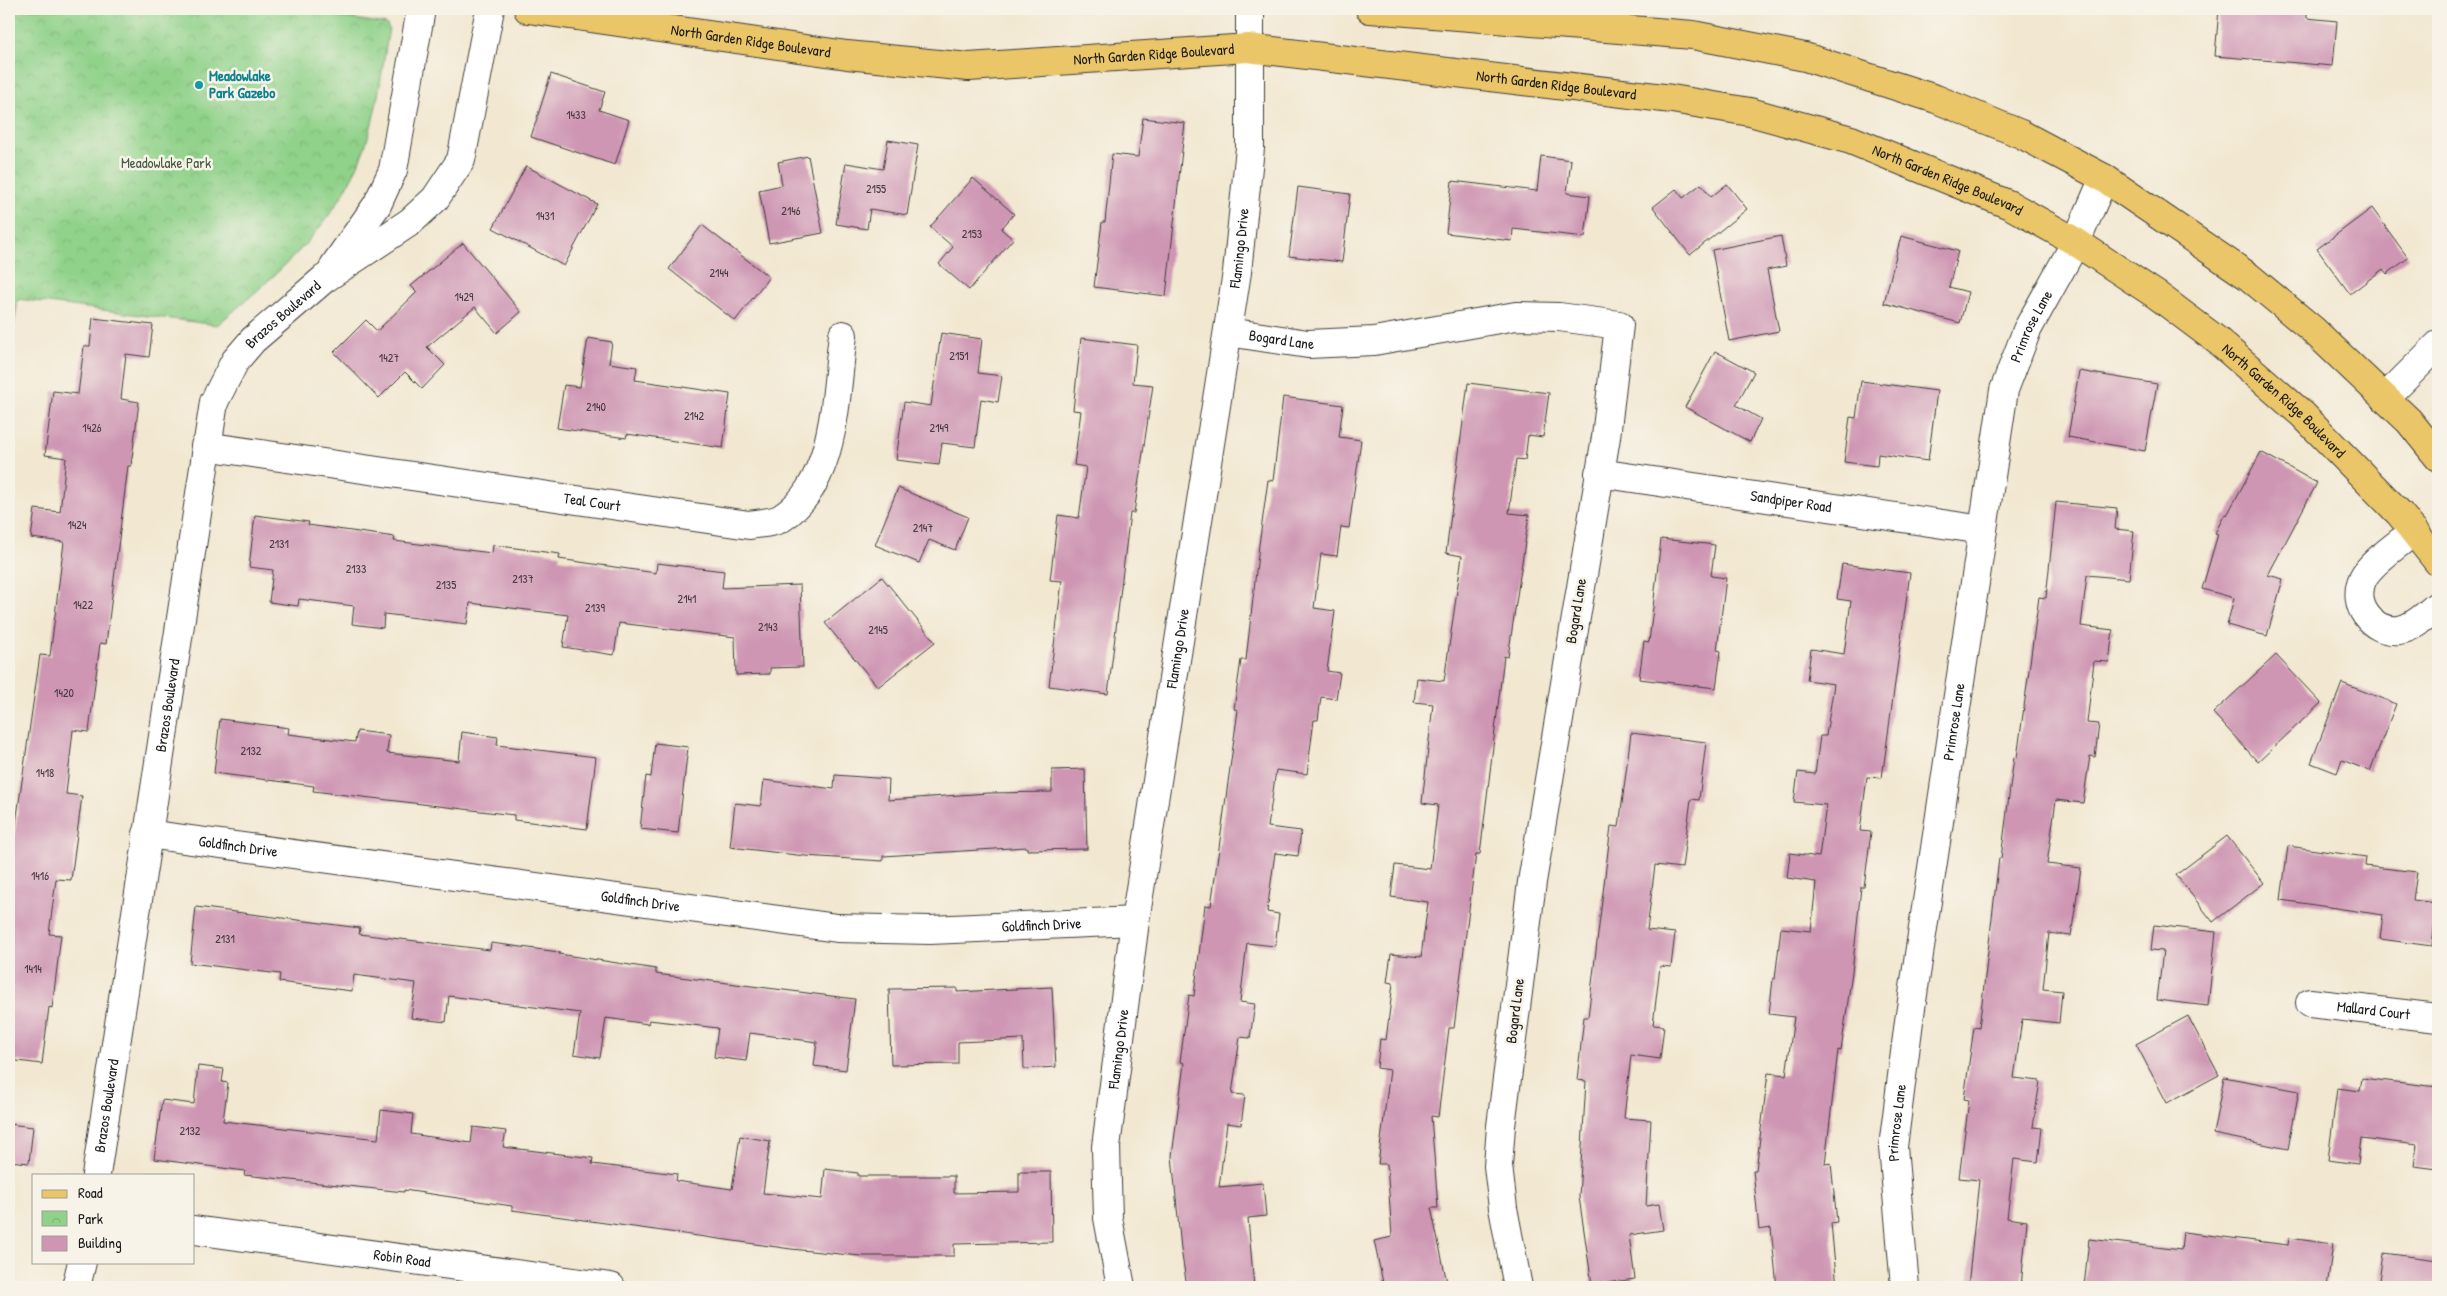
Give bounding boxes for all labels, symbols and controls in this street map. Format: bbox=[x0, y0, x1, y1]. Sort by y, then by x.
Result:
street label: North Garden Ridge Boulevard bbox=[670, 19, 832, 63]
street label: North Garden Ridge Boulevard bbox=[1073, 38, 1235, 70]
place label: Meadowlake Park Gazebo bbox=[209, 65, 275, 103]
street label: North Garden Ridge Boulevard bbox=[1475, 65, 1638, 105]
marker: Meadowlake Park Gazebo bbox=[193, 79, 205, 91]
house number: 1433 bbox=[566, 106, 586, 123]
street label: North Garden Ridge Boulevard bbox=[1869, 139, 2027, 220]
park label: Meadowlake Park bbox=[121, 152, 211, 173]
house number: 2155 bbox=[866, 180, 886, 197]
house number: 2146 bbox=[781, 202, 801, 219]
house number: 1431 bbox=[536, 207, 554, 224]
street label: Flamingo Drive bbox=[1223, 207, 1254, 291]
house number: 2153 bbox=[962, 225, 982, 242]
house number: 2144 bbox=[710, 264, 729, 281]
street label: Brazos Boulevard bbox=[240, 275, 325, 352]
street label: Primrose Lane bbox=[2005, 286, 2057, 365]
house number: 1429 bbox=[455, 288, 474, 305]
street label: Bogard Lane bbox=[1247, 324, 1314, 354]
street label: North Garden Ridge Boulevard bbox=[2218, 338, 2351, 463]
house number: 2151 bbox=[949, 347, 969, 364]
house number: 1427 bbox=[379, 349, 399, 366]
house number: 2140 bbox=[586, 398, 606, 415]
house number: 2142 bbox=[684, 407, 704, 424]
house number: 1426 bbox=[82, 419, 102, 436]
house number: 2149 bbox=[930, 419, 949, 436]
street label: Sandpiper Road bbox=[1749, 485, 1833, 517]
street label: Teal Court bbox=[562, 487, 623, 516]
house number: 1424 bbox=[68, 516, 87, 533]
house number: 2147 bbox=[913, 519, 933, 536]
house number: 2131 bbox=[269, 535, 289, 552]
house number: 2133 bbox=[346, 560, 366, 577]
house number: 2137 bbox=[512, 570, 534, 587]
house number: 2135 bbox=[436, 576, 456, 593]
street label: Bogard Lane bbox=[1560, 577, 1591, 645]
house number: 2141 bbox=[678, 590, 696, 607]
house number: 1422 bbox=[73, 596, 93, 613]
house number: 2139 bbox=[585, 599, 605, 616]
street label: Flamingo Drive bbox=[1161, 607, 1194, 691]
house number: 2143 bbox=[758, 618, 778, 635]
house number: 2145 bbox=[868, 621, 888, 638]
street label: Brazos Boulevard bbox=[150, 657, 185, 754]
street label: Primrose Lane bbox=[1937, 682, 1970, 762]
house number: 1420 bbox=[54, 684, 74, 701]
house number: 2132 bbox=[241, 742, 262, 759]
house number: 1418 bbox=[36, 764, 54, 781]
street label: Goldfinch Drive bbox=[197, 830, 279, 862]
house number: 1416 bbox=[31, 867, 49, 884]
street label: Goldfinch Drive bbox=[600, 885, 681, 917]
street label: Goldfinch Drive bbox=[1001, 912, 1082, 937]
house number: 2131 bbox=[215, 930, 235, 947]
house number: 1414 bbox=[24, 960, 42, 977]
street label: Bogard Lane bbox=[1500, 977, 1529, 1045]
street label: Mallard Court bbox=[2336, 995, 2412, 1025]
street label: Flamingo Drive bbox=[1102, 1008, 1134, 1091]
street label: Brazos Boulevard bbox=[89, 1057, 124, 1154]
street label: Primrose Lane bbox=[1882, 1083, 1911, 1162]
house number: 2132 bbox=[180, 1122, 201, 1139]
legend bbox=[32, 1174, 195, 1264]
text: Road bbox=[78, 1182, 103, 1203]
text: Park bbox=[78, 1208, 103, 1229]
text: Building bbox=[78, 1232, 122, 1253]
street label: Robin Road bbox=[372, 1244, 432, 1272]

